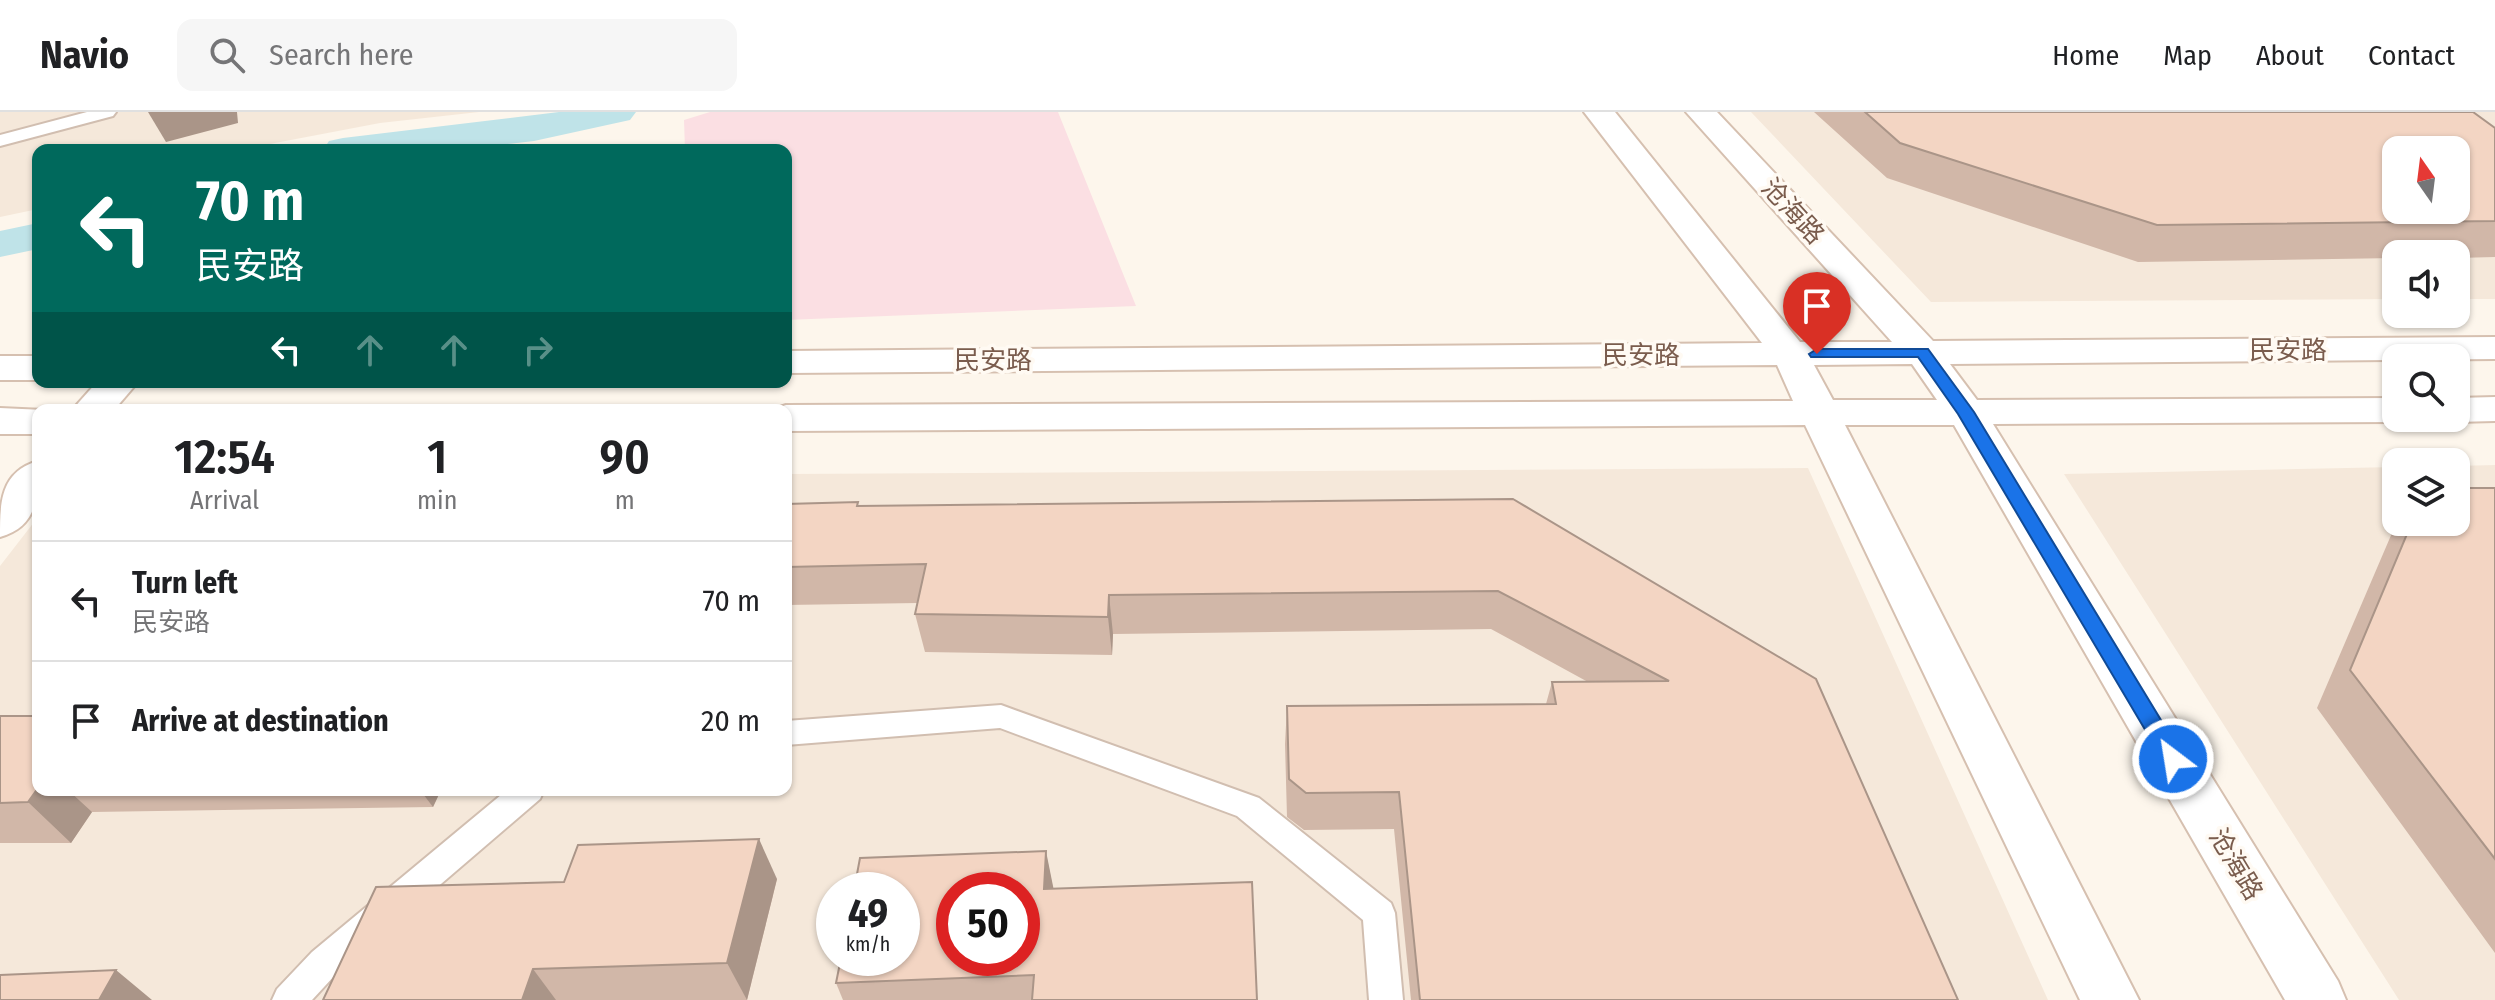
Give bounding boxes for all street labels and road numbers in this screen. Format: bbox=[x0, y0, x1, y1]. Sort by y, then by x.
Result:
street label: 沧海路 bbox=[1755, 172, 1831, 250]
street label: 民安路 bbox=[2249, 335, 2327, 366]
street label: 民安路 bbox=[1602, 340, 1680, 371]
street label: 民安路 bbox=[954, 345, 1032, 376]
street label: 沧海路 bbox=[2202, 823, 2269, 906]

